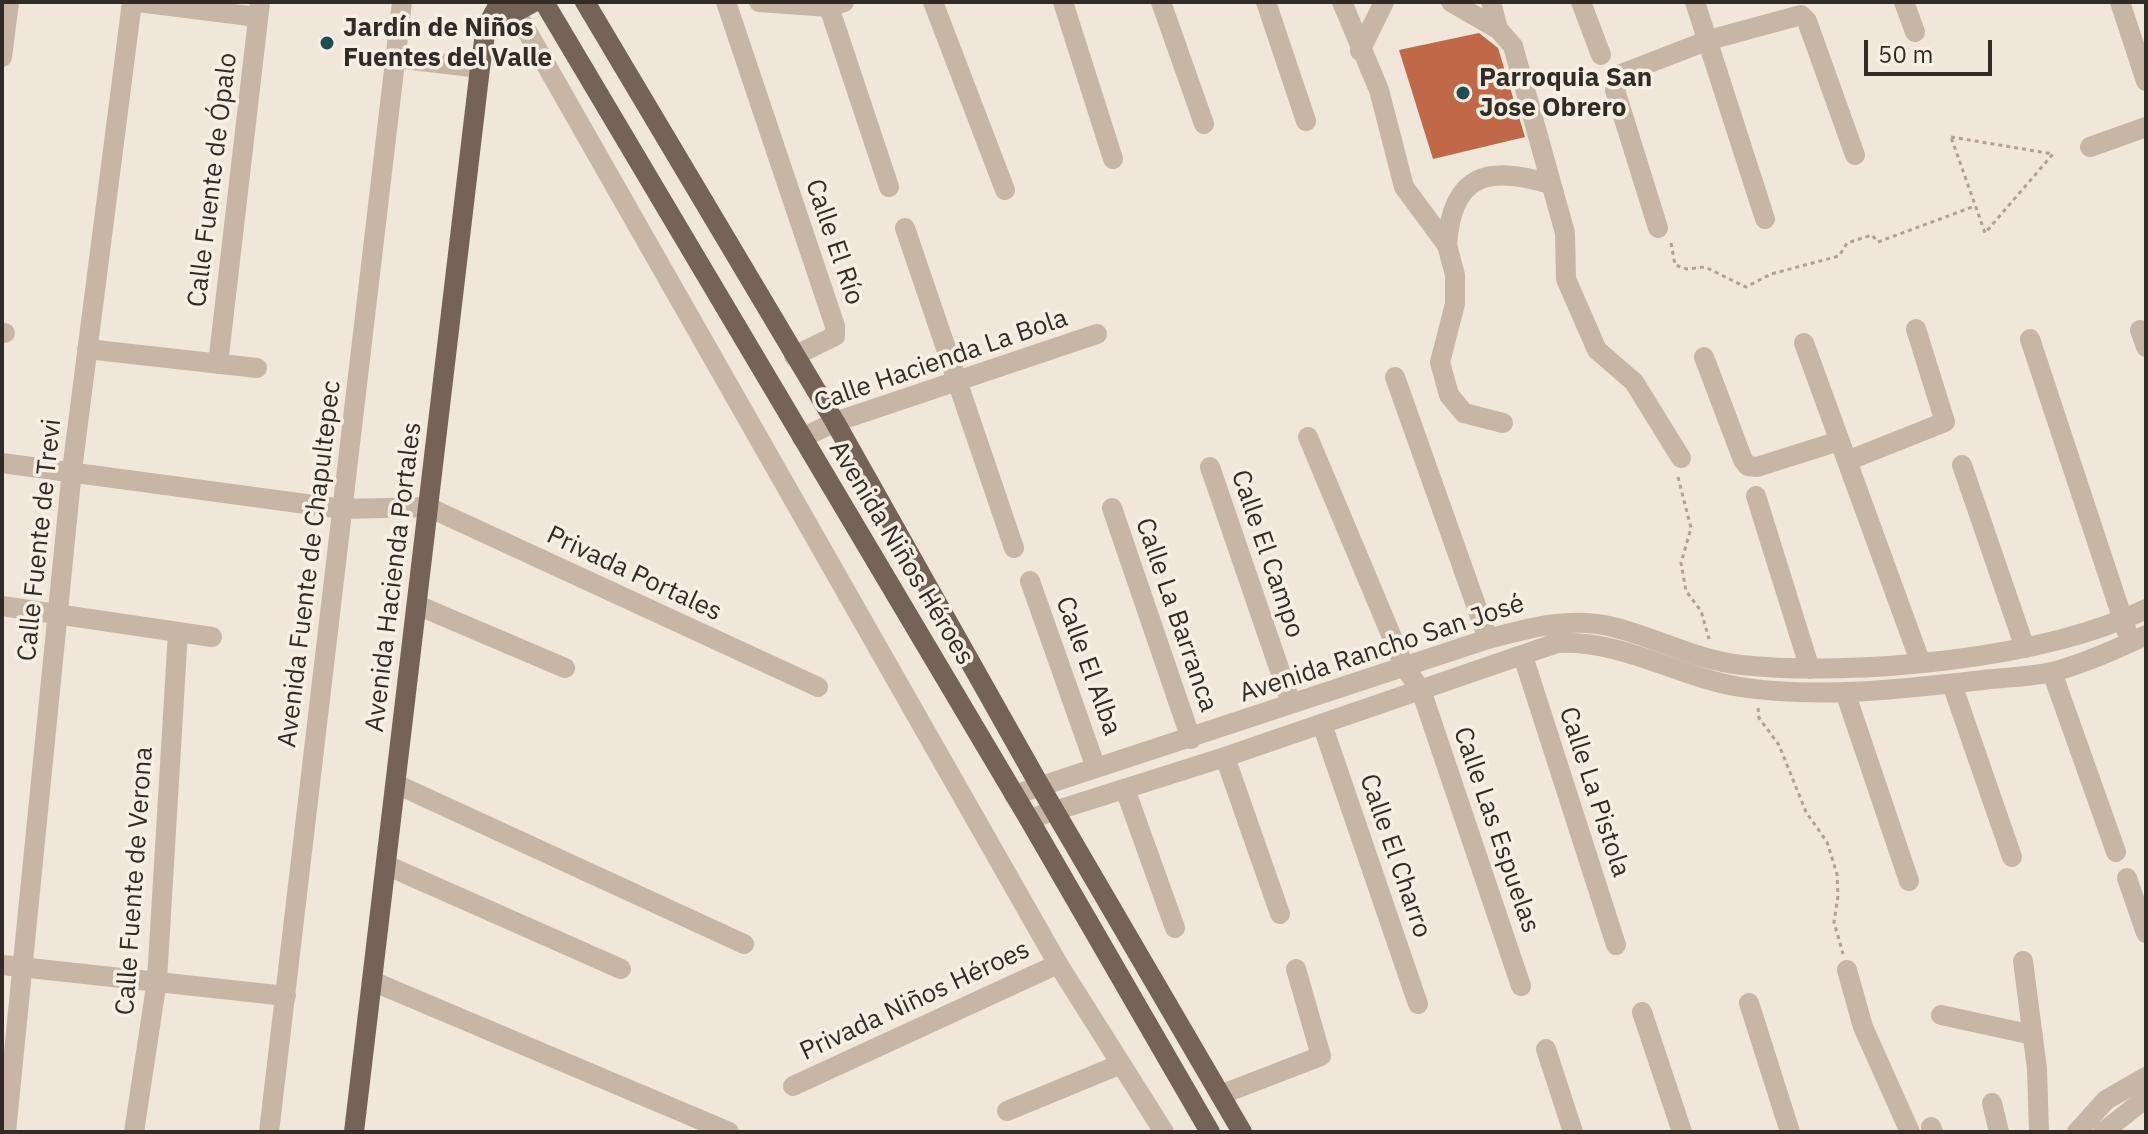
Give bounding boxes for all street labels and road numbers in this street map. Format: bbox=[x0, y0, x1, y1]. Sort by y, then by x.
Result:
street label: Calle Fuente de Ópalo bbox=[182, 51, 244, 309]
street label: Calle El Río bbox=[798, 175, 870, 309]
street label: Calle Hacienda La Bola bbox=[810, 303, 1072, 419]
street label: Avenida Fuente de Chapultepec bbox=[272, 379, 348, 749]
street label: Calle Fuente de Trevi bbox=[12, 417, 68, 663]
street label: Avenida Hacienda Portales bbox=[360, 420, 428, 734]
street label: Avenida Niños Héroes bbox=[822, 435, 980, 671]
street label: Calle El Campo bbox=[1224, 466, 1310, 642]
street label: Calle La Barranca bbox=[1128, 514, 1224, 716]
street label: Privada Portales bbox=[542, 520, 726, 628]
street label: Avenida Rancho San José bbox=[1236, 588, 1528, 710]
street label: Calle El Alba bbox=[1048, 592, 1128, 740]
street label: Calle La Pistola bbox=[1552, 703, 1636, 881]
street label: Calle Las Espuelas bbox=[1446, 723, 1546, 937]
street label: Calle Fuente de Verona bbox=[110, 746, 160, 1016]
street label: Calle El Charro bbox=[1352, 770, 1438, 942]
street label: Privada Niños Héroes bbox=[795, 934, 1035, 1068]

